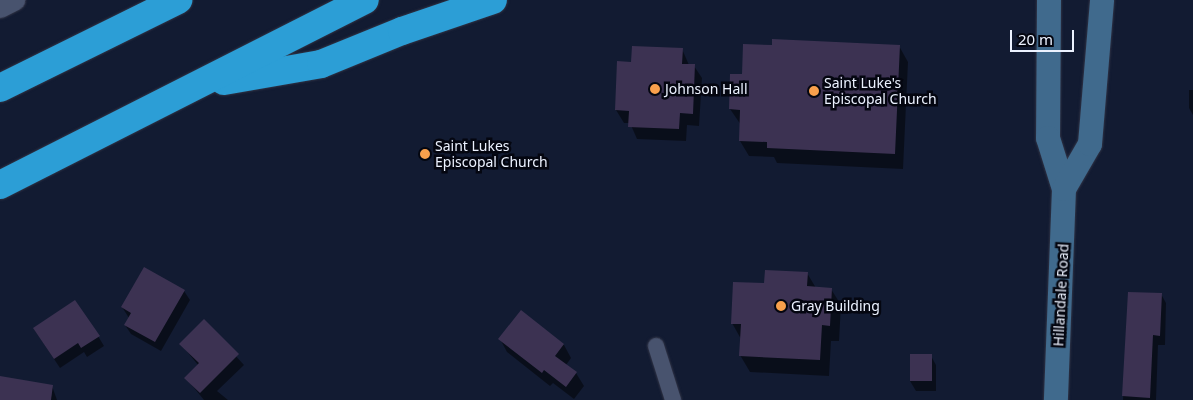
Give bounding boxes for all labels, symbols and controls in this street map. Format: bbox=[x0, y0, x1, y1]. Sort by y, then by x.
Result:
scale bar bbox=[1013, 20, 1077, 52]
text: 20 m bbox=[1018, 29, 1053, 49]
place label: Saint Luke's Episcopal Church bbox=[824, 75, 937, 108]
place label: Johnson Hall bbox=[665, 81, 748, 97]
marker: Johnson Hall bbox=[649, 83, 661, 95]
marker: Saint Luke's Episcopal Church bbox=[808, 85, 820, 97]
place label: Saint Lukes Episcopal Church bbox=[435, 138, 548, 170]
marker: Saint Lukes Episcopal Church bbox=[419, 148, 431, 160]
street label: Hillandale Road bbox=[1050, 243, 1072, 347]
place label: Gray Building bbox=[791, 298, 880, 314]
marker: Gray Building bbox=[775, 300, 787, 312]

